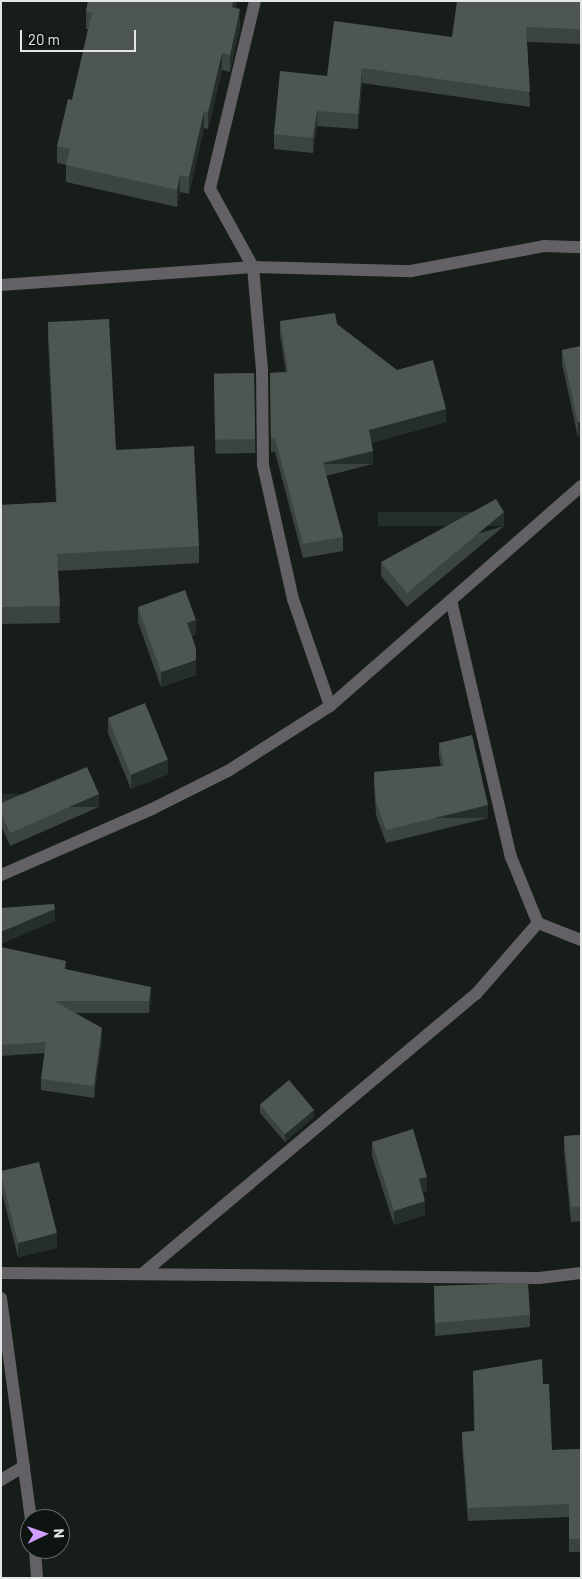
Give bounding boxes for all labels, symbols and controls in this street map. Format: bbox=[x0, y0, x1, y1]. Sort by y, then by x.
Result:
scale bar bbox=[22, 20, 139, 52]
text: 20 m bbox=[28, 30, 60, 48]
north arrow bbox=[20, 1509, 70, 1559]
text: N bbox=[51, 1528, 68, 1538]

